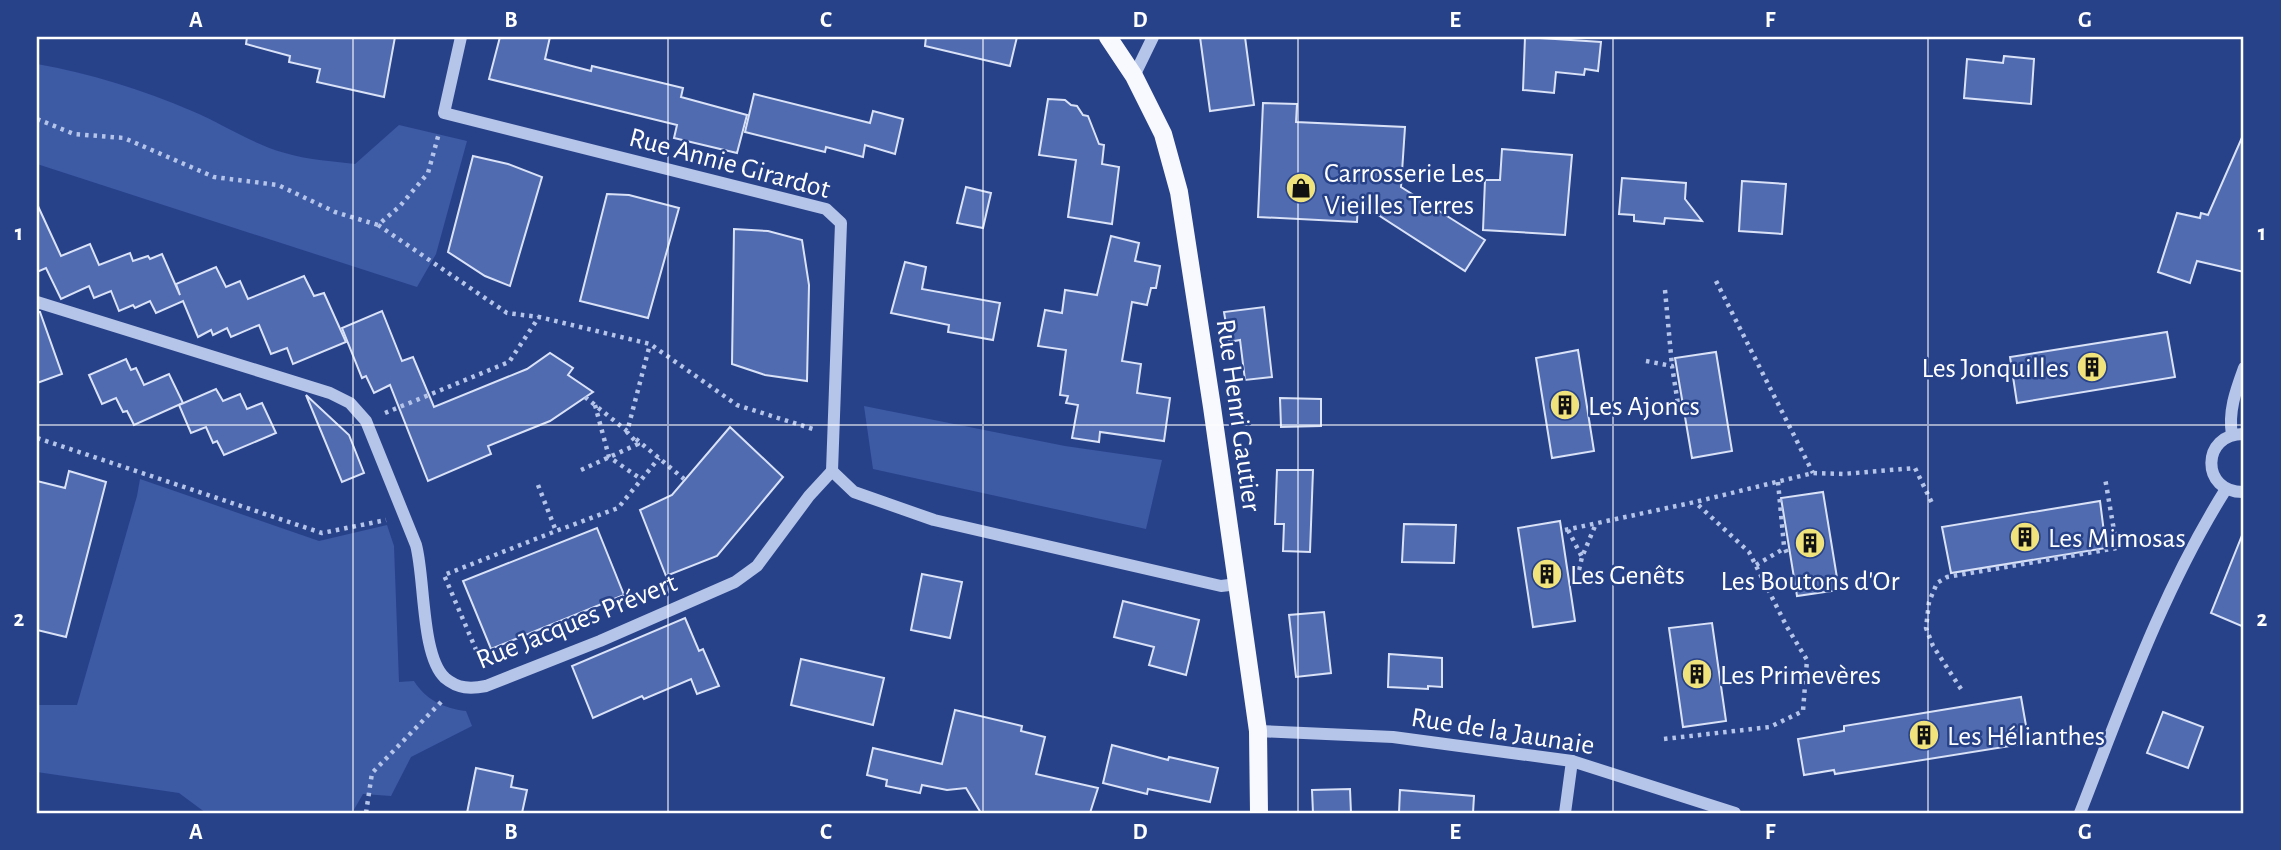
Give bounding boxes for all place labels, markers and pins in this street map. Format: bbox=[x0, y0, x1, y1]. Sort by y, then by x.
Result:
place label: Carrosserie Les Vieilles Terres bbox=[1324, 160, 1485, 220]
shop icon: Carrosserie Les Vieilles Terres bbox=[1284, 171, 1318, 205]
building icon: Les Jonquilles bbox=[2075, 350, 2109, 384]
place label: Les Jonquilles bbox=[1921, 355, 2069, 383]
building icon: Les Ajoncs bbox=[1548, 388, 1582, 422]
place label: Les Ajoncs bbox=[1588, 393, 1700, 421]
building icon: Les Mimosas bbox=[2008, 520, 2042, 554]
place label: Les Mimosas bbox=[2048, 525, 2186, 553]
building icon: Les Boutons d'Or bbox=[1793, 526, 1827, 560]
building icon: Les Genêts bbox=[1530, 557, 1564, 591]
place label: Les Genêts bbox=[1570, 562, 1685, 590]
place label: Les Boutons d'Or bbox=[1721, 568, 1899, 596]
building icon: Les Primevères bbox=[1680, 657, 1714, 691]
place label: Les Primevères bbox=[1720, 662, 1881, 690]
building icon: Les Hélianthes bbox=[1907, 718, 1941, 752]
place label: Les Hélianthes bbox=[1947, 723, 2105, 751]

